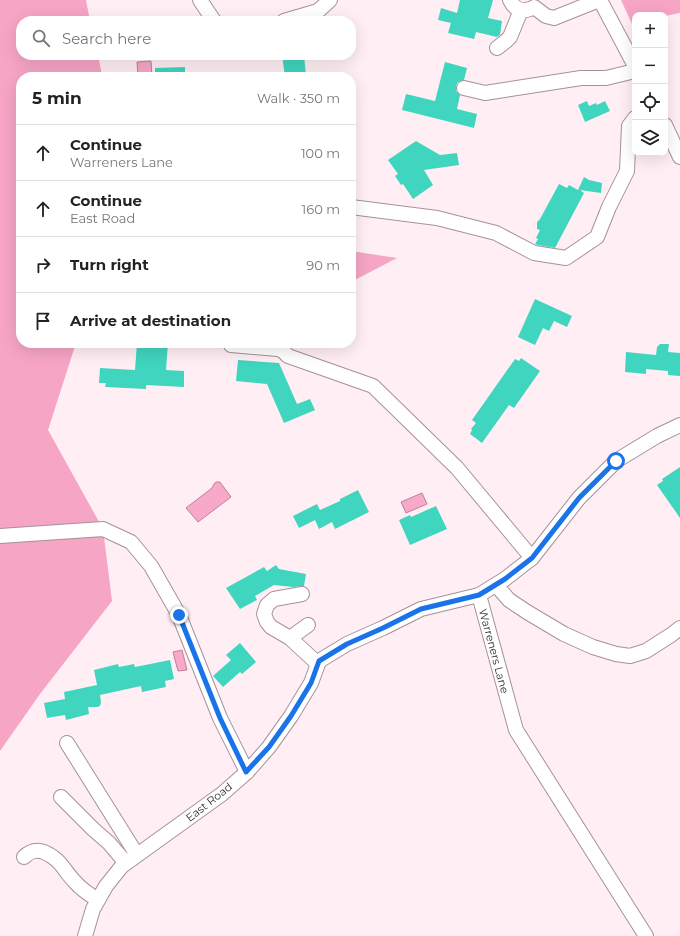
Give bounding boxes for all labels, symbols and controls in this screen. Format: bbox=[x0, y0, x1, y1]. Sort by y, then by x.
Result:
map controls bbox=[632, 12, 668, 156]
button: + bbox=[632, 12, 668, 48]
search box bbox=[16, 16, 356, 60]
icon: search bbox=[30, 27, 52, 49]
text: Search here bbox=[62, 29, 151, 48]
button: − bbox=[632, 48, 668, 84]
button: locate bbox=[632, 84, 668, 120]
text: 5 min bbox=[32, 88, 82, 108]
text: Walk · 350 m bbox=[257, 90, 340, 106]
button: layers bbox=[632, 120, 668, 156]
text: Continue bbox=[70, 135, 142, 154]
icon: ahead bbox=[32, 142, 54, 164]
text: 100 m bbox=[301, 145, 340, 161]
text: Warreners Lane bbox=[70, 154, 173, 170]
text: Continue bbox=[70, 191, 142, 210]
icon: ahead bbox=[32, 198, 54, 220]
text: 160 m bbox=[302, 201, 340, 217]
text: East Road bbox=[70, 210, 135, 226]
icon: right bbox=[32, 254, 54, 276]
text: Turn right bbox=[70, 255, 149, 274]
text: 90 m bbox=[306, 257, 340, 273]
icon: arrive bbox=[32, 310, 54, 332]
text: Arrive at destination bbox=[70, 311, 231, 330]
route start bbox=[607, 452, 625, 470]
route end bbox=[170, 606, 188, 624]
street label: Warreners Lane bbox=[476, 607, 512, 695]
street label: East Road bbox=[183, 779, 235, 825]

